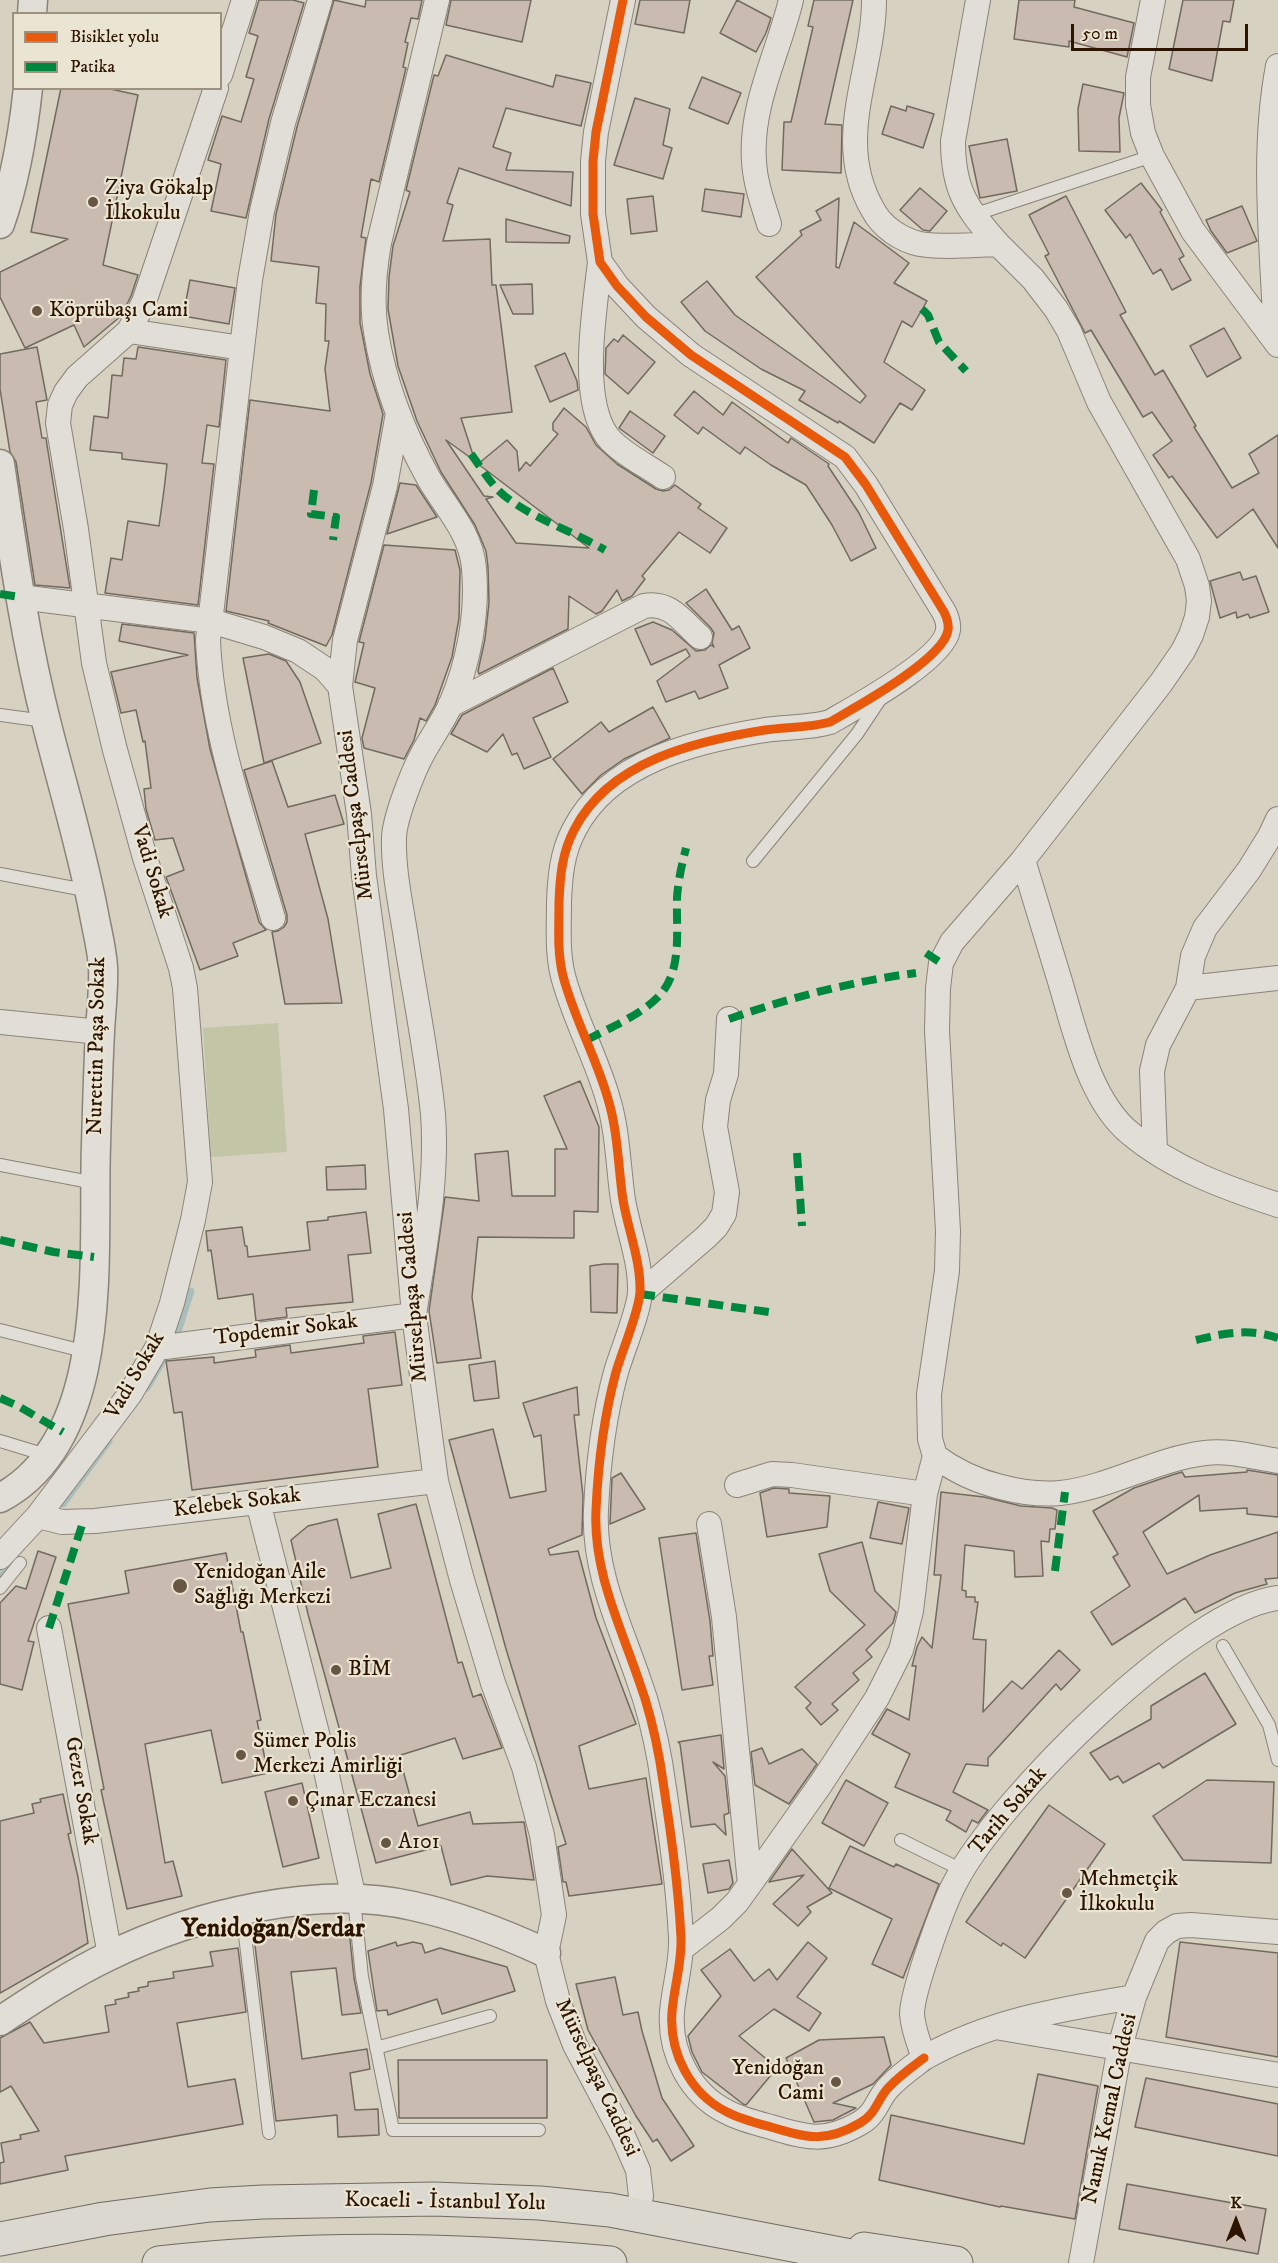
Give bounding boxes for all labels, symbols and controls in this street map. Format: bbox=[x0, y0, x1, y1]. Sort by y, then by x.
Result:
legend bbox=[12, 12, 222, 90]
scale bar bbox=[1074, 12, 1251, 50]
text: 50 m bbox=[1082, 23, 1118, 45]
text: Bisiklet yolu bbox=[70, 26, 159, 48]
text: Patika bbox=[70, 56, 115, 78]
place label: Ziya Gökalp İlkokulu bbox=[105, 176, 213, 228]
marker: Ziya Gökalp İlkokulu bbox=[86, 195, 100, 209]
place label: Köprübaşı Cami bbox=[49, 298, 188, 324]
marker: Köprübaşı Cami bbox=[30, 304, 44, 318]
street label: Mürselpaşa Caddesi bbox=[333, 728, 381, 902]
street label: Vadi Sokak bbox=[124, 822, 178, 922]
street label: Nurettin Paşa Sokak bbox=[83, 957, 113, 1135]
street label: Mürselpaşa Caddesi bbox=[393, 1210, 435, 1384]
street label: Topdemir Sokak bbox=[213, 1309, 359, 1353]
street label: Vadi Sokak bbox=[100, 1328, 172, 1424]
street label: Kelebek Sokak bbox=[172, 1483, 302, 1525]
place label: Yenidoğan Aile Sağlığı Merkezi bbox=[194, 1560, 331, 1612]
marker: Yenidoğan Aile Sağlığı Merkezi bbox=[171, 1577, 189, 1595]
place label: BİM bbox=[348, 1657, 391, 1683]
marker: BİM bbox=[329, 1663, 343, 1677]
place label: Sümer Polis Merkezi Amirliği bbox=[253, 1729, 403, 1780]
street label: Gezer Sokak bbox=[58, 1735, 102, 1847]
marker: Sümer Polis Merkezi Amirliği bbox=[234, 1748, 248, 1762]
street label: Tarih Sokak bbox=[964, 1762, 1054, 1862]
place label: Çınar Eczanesi bbox=[305, 1788, 437, 1814]
marker: Çınar Eczanesi bbox=[286, 1794, 300, 1808]
place label: A101 bbox=[398, 1830, 440, 1856]
marker: A101 bbox=[379, 1836, 393, 1850]
place label: Mehmetçik İlkokulu bbox=[1079, 1867, 1178, 1918]
marker: Mehmetçik İlkokulu bbox=[1060, 1886, 1074, 1900]
district label: Yenidoğan/Serdar bbox=[181, 1915, 365, 1947]
street label: Mürselpaşa Caddesi bbox=[548, 1995, 644, 2161]
street label: Namık Kemal Caddesi bbox=[1078, 2011, 1144, 2207]
place label: Yenidoğan Cami bbox=[732, 2056, 824, 2108]
marker: Yenidoğan Cami bbox=[829, 2075, 843, 2089]
street label: Kocaeli - İstanbul Yolu bbox=[344, 2188, 546, 2218]
north arrow bbox=[1206, 2191, 1266, 2251]
text: K bbox=[1230, 2193, 1242, 2213]

